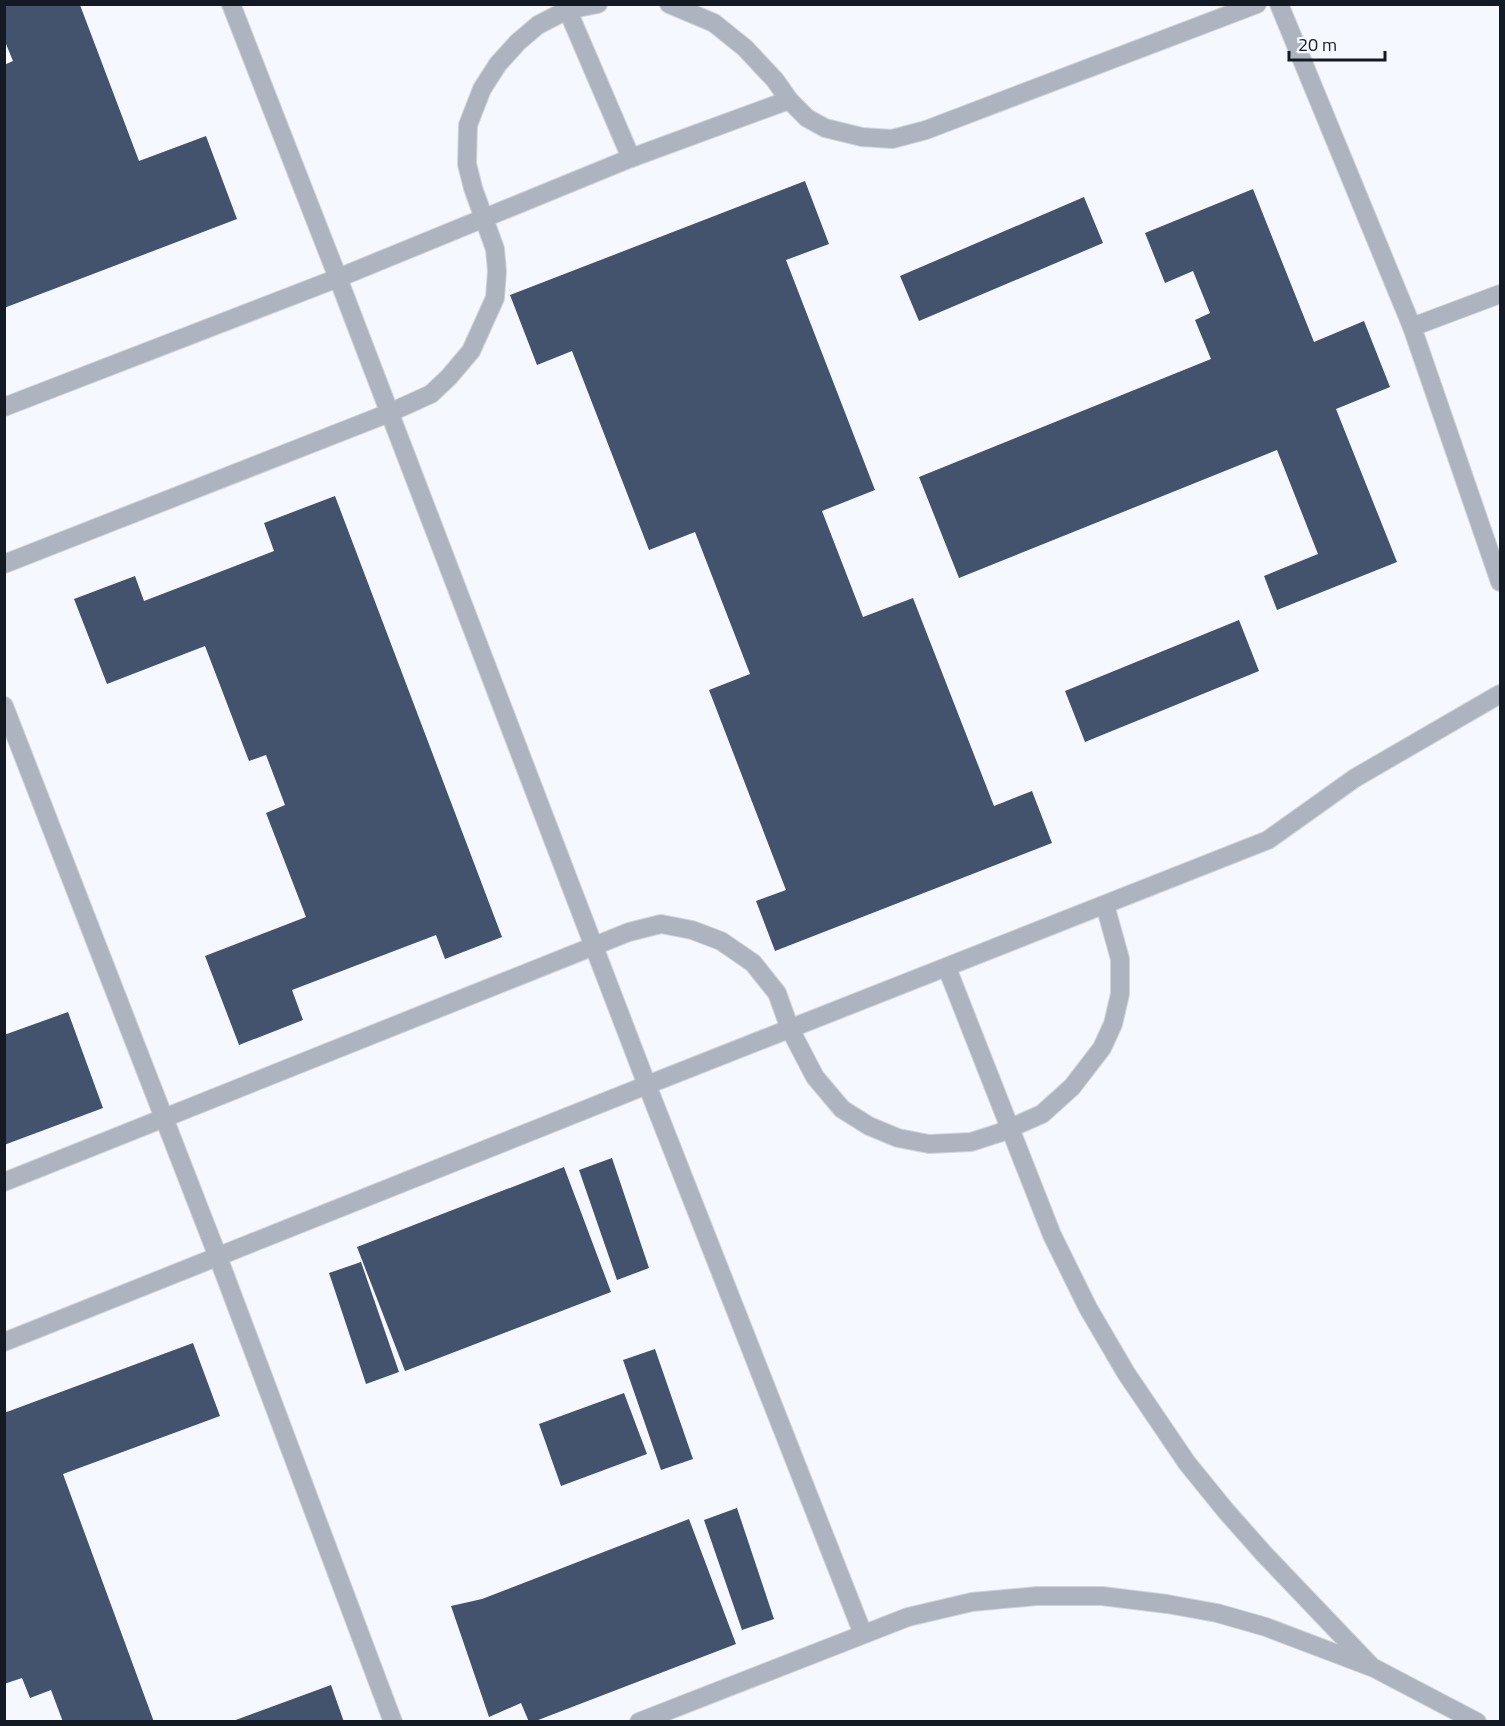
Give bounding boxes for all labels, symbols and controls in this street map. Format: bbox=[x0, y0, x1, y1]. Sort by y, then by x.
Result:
scale bar bbox=[1289, 24, 1385, 62]
text: 20 m bbox=[1298, 31, 1337, 58]

